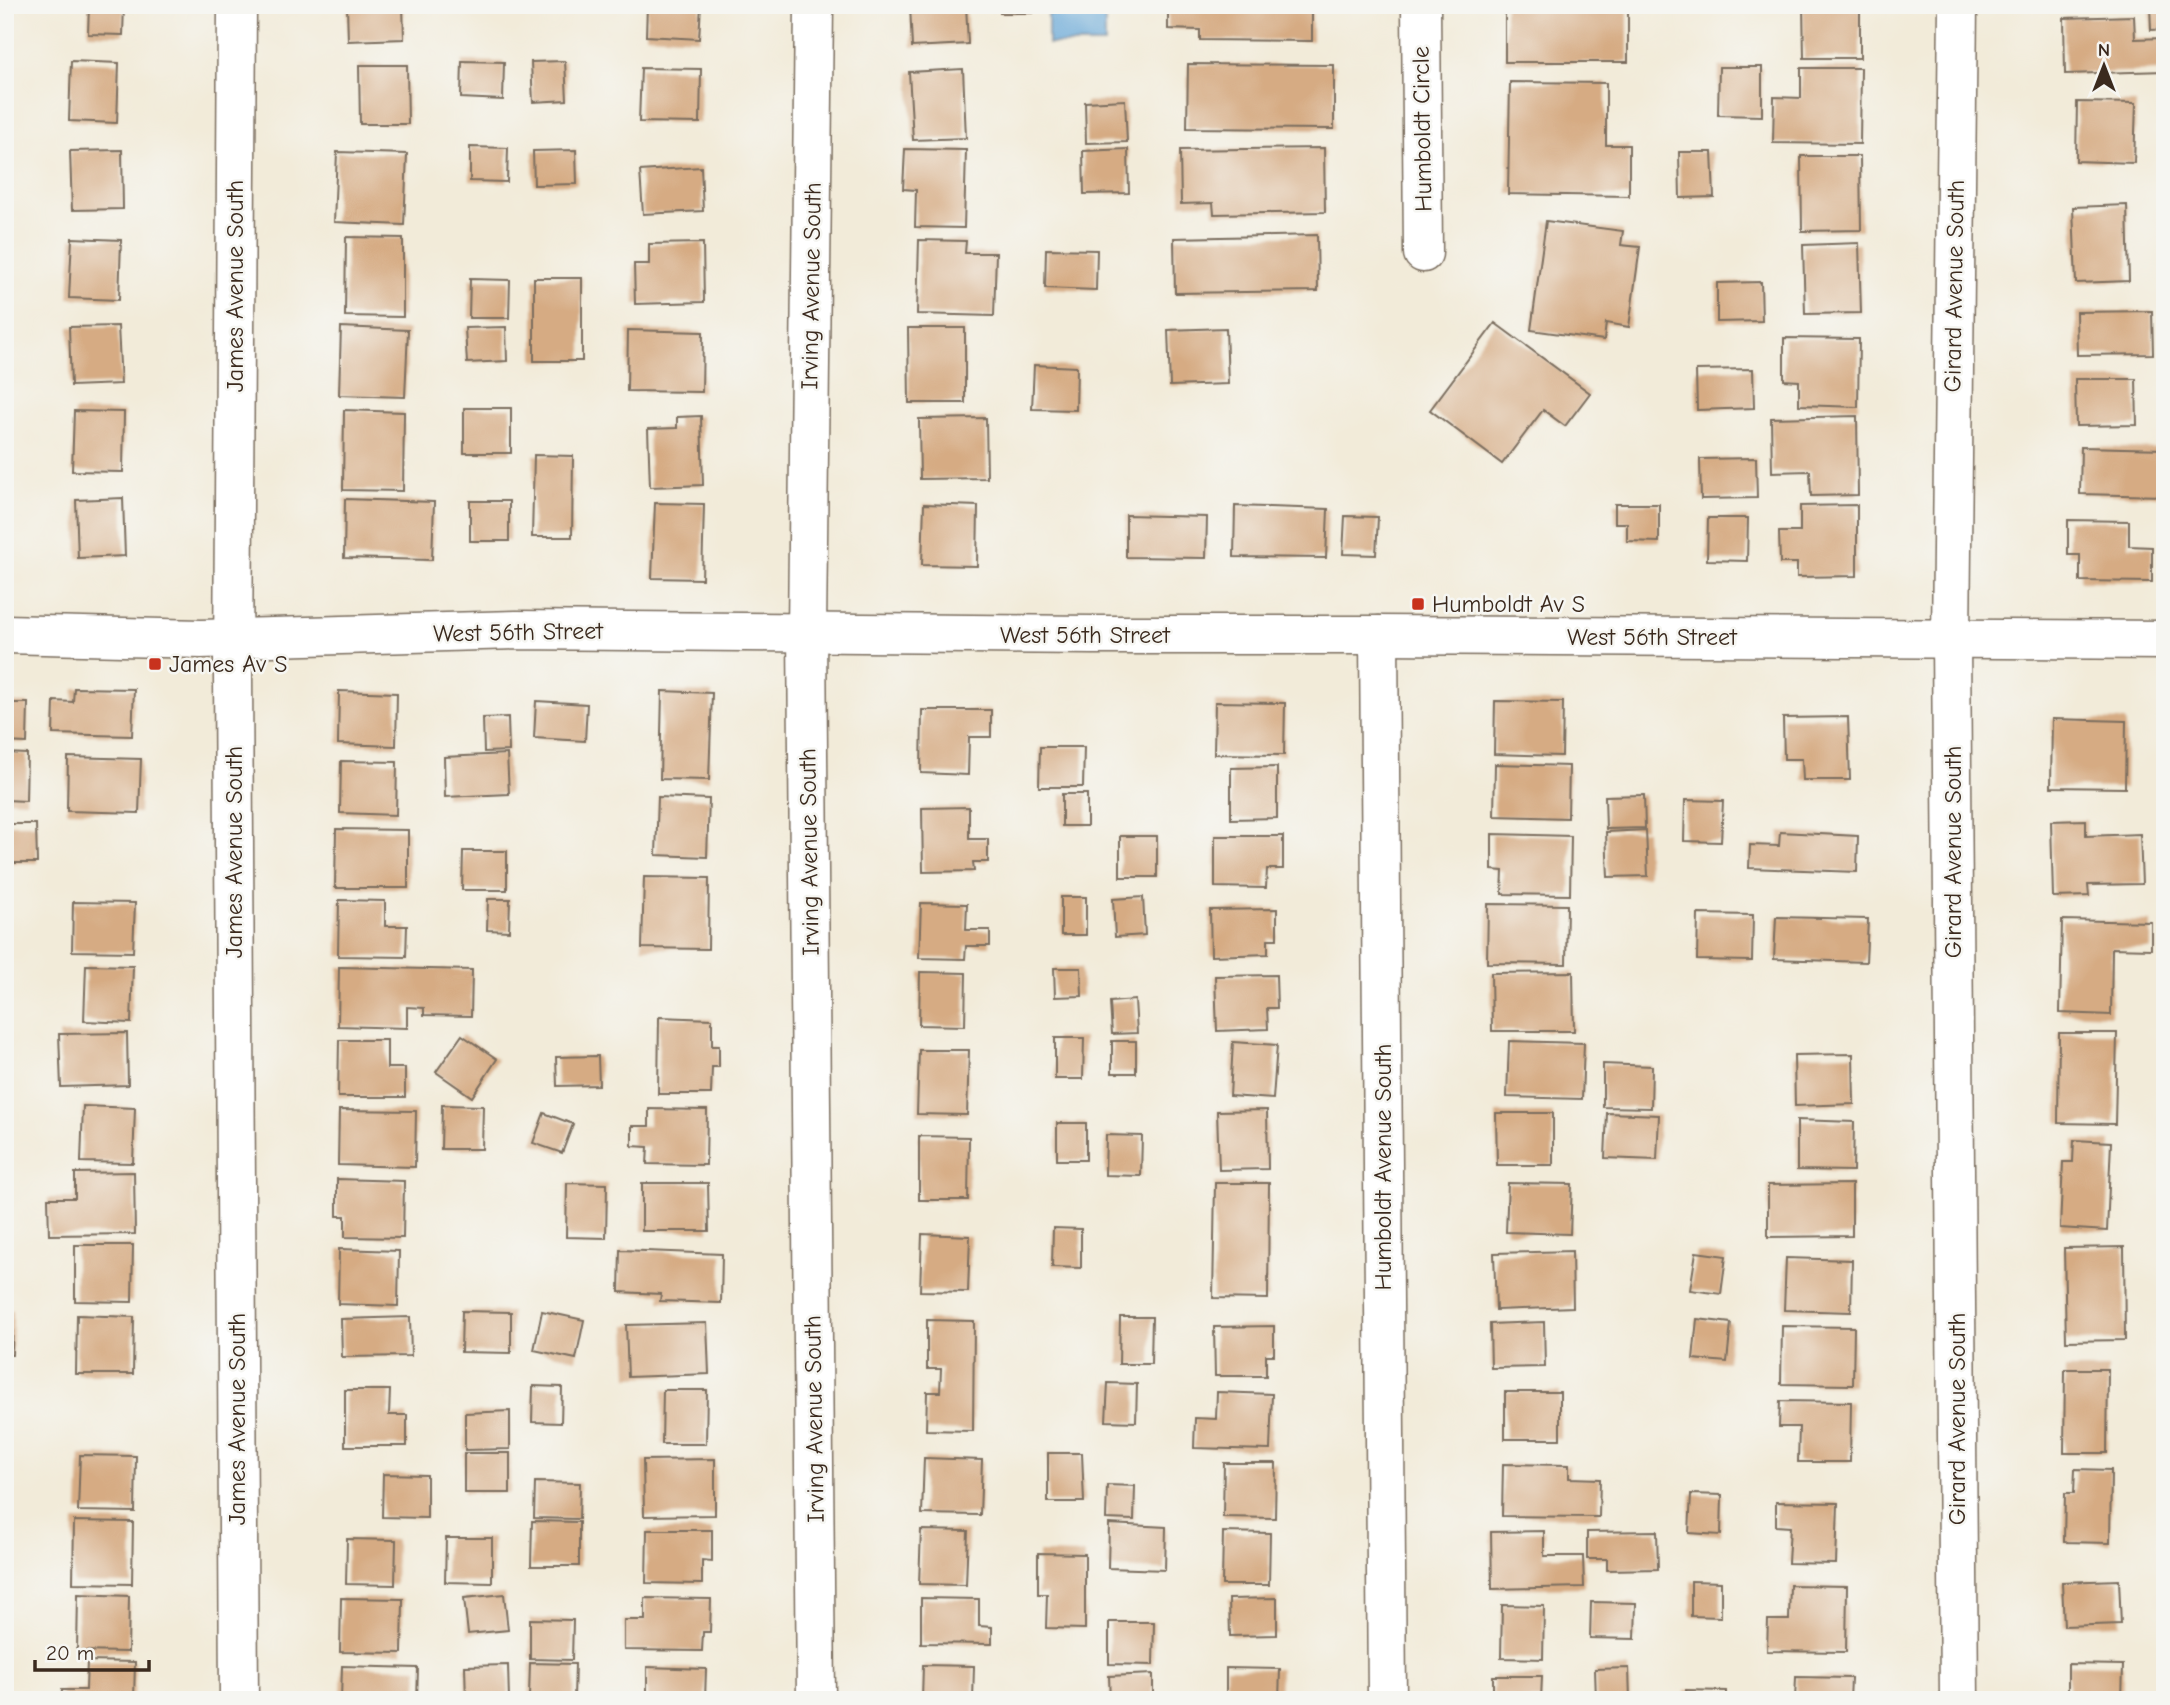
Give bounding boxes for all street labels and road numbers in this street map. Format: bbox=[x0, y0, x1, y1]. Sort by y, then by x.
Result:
street label: Humboldt Circle bbox=[1407, 46, 1437, 212]
street label: Girard Avenue South bbox=[1938, 179, 1970, 393]
street label: James Avenue South bbox=[221, 180, 249, 392]
street label: Irving Avenue South bbox=[795, 182, 827, 390]
street label: West 56th Street bbox=[433, 616, 604, 647]
street label: West 56th Street bbox=[1000, 621, 1171, 649]
street label: West 56th Street bbox=[1567, 623, 1738, 651]
street label: James Avenue South bbox=[220, 746, 248, 958]
street label: Girard Avenue South bbox=[1939, 746, 1967, 958]
street label: Irving Avenue South bbox=[793, 748, 825, 956]
street label: Humboldt Avenue South bbox=[1369, 1044, 1397, 1290]
street label: James Avenue South bbox=[223, 1313, 251, 1525]
street label: Girard Avenue South bbox=[1943, 1313, 1971, 1525]
street label: Irving Avenue South bbox=[798, 1315, 830, 1523]

